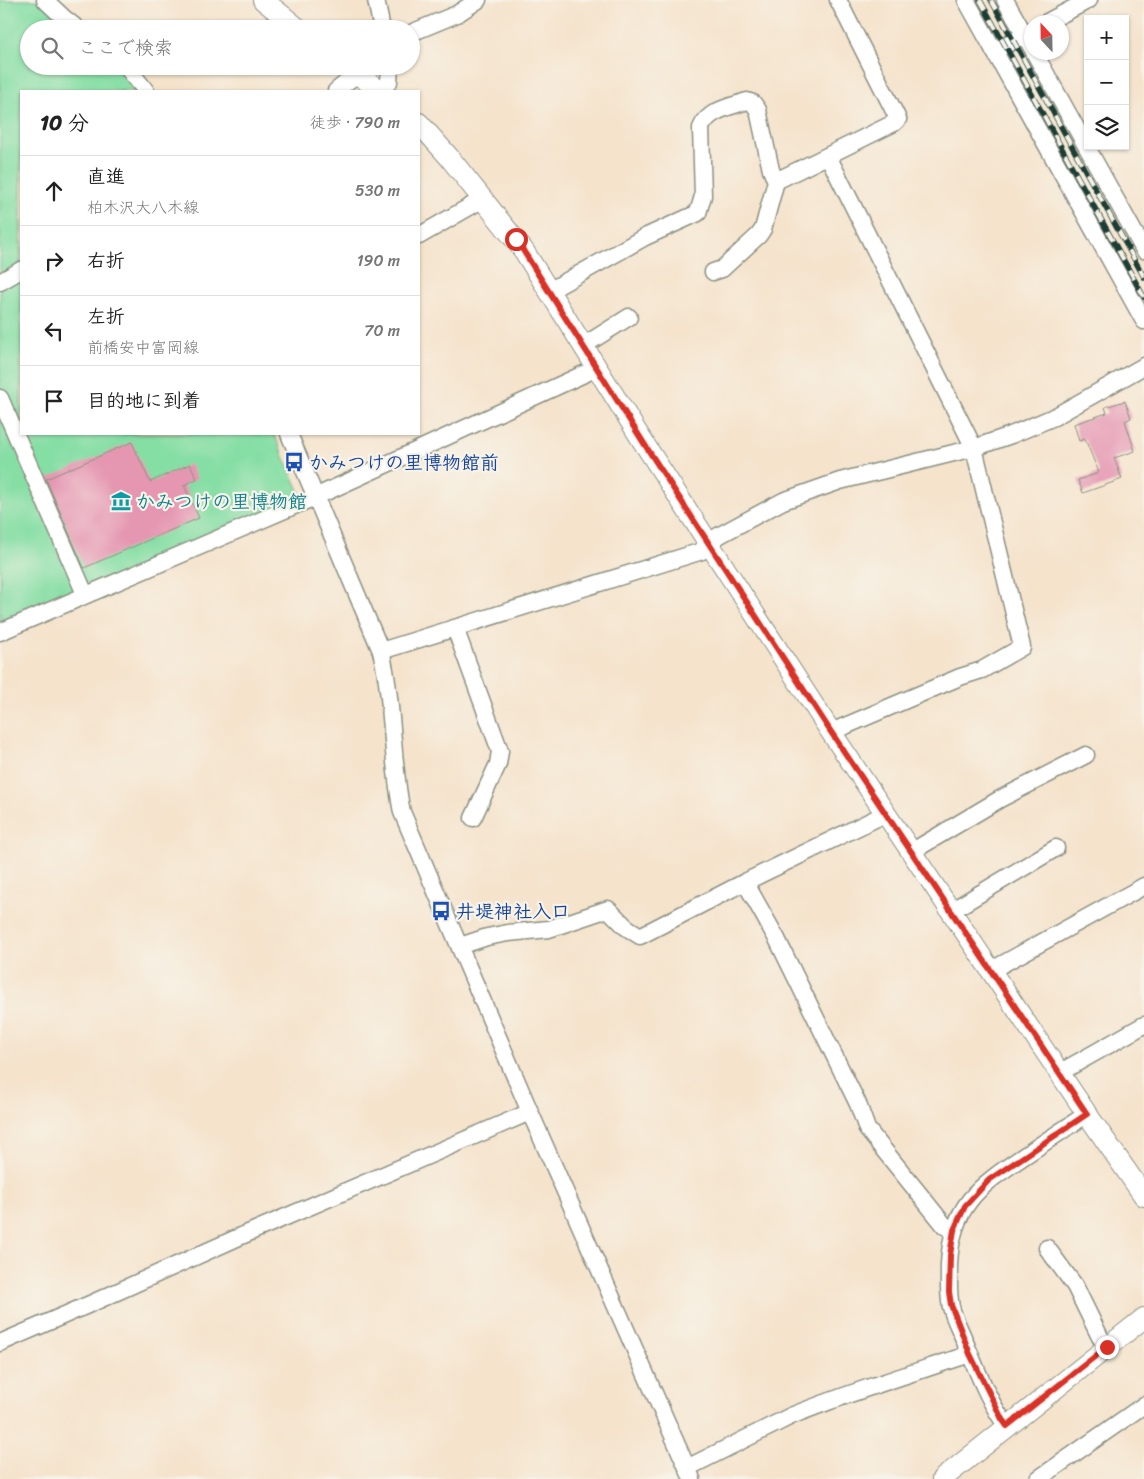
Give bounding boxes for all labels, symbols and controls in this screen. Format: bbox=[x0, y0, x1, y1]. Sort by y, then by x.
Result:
north arrow bbox=[1024, 15, 1069, 60]
map controls bbox=[1084, 15, 1129, 150]
button: + bbox=[1084, 15, 1129, 60]
search box bbox=[20, 20, 420, 75]
text: ここで検索 bbox=[78, 31, 173, 64]
icon: search bbox=[38, 34, 66, 62]
button: − bbox=[1084, 60, 1129, 105]
text: 10 分 bbox=[40, 104, 89, 142]
button: layers bbox=[1084, 105, 1129, 150]
text: 徒歩 · 790 m bbox=[310, 108, 400, 137]
text: 直進 bbox=[87, 160, 125, 193]
text: 530 m bbox=[355, 176, 400, 205]
icon: ahead bbox=[40, 177, 68, 205]
text: 柏木沢大八木線 bbox=[87, 193, 199, 222]
route start bbox=[505, 228, 528, 251]
text: 右折 bbox=[87, 244, 125, 277]
text: 190 m bbox=[357, 246, 400, 275]
icon: right bbox=[40, 247, 68, 275]
text: 左折 bbox=[87, 300, 125, 333]
text: 70 m bbox=[364, 316, 400, 345]
icon: left bbox=[40, 317, 68, 345]
text: 前橋安中富岡線 bbox=[87, 333, 199, 362]
text: 目的地に到着 bbox=[87, 384, 201, 417]
icon: arrive bbox=[40, 387, 68, 415]
place label: かみつけの里博物館前 bbox=[309, 446, 499, 479]
bus stop icon: かみつけの里博物館前 bbox=[283, 451, 305, 473]
place label: かみつけの里博物館 bbox=[136, 485, 307, 518]
museum icon: かみつけの里博物館 bbox=[110, 490, 132, 512]
place label: 井堤神社入口 bbox=[456, 895, 570, 928]
bus stop icon: 井堤神社入口 bbox=[430, 900, 452, 922]
route end bbox=[1096, 1336, 1119, 1359]

